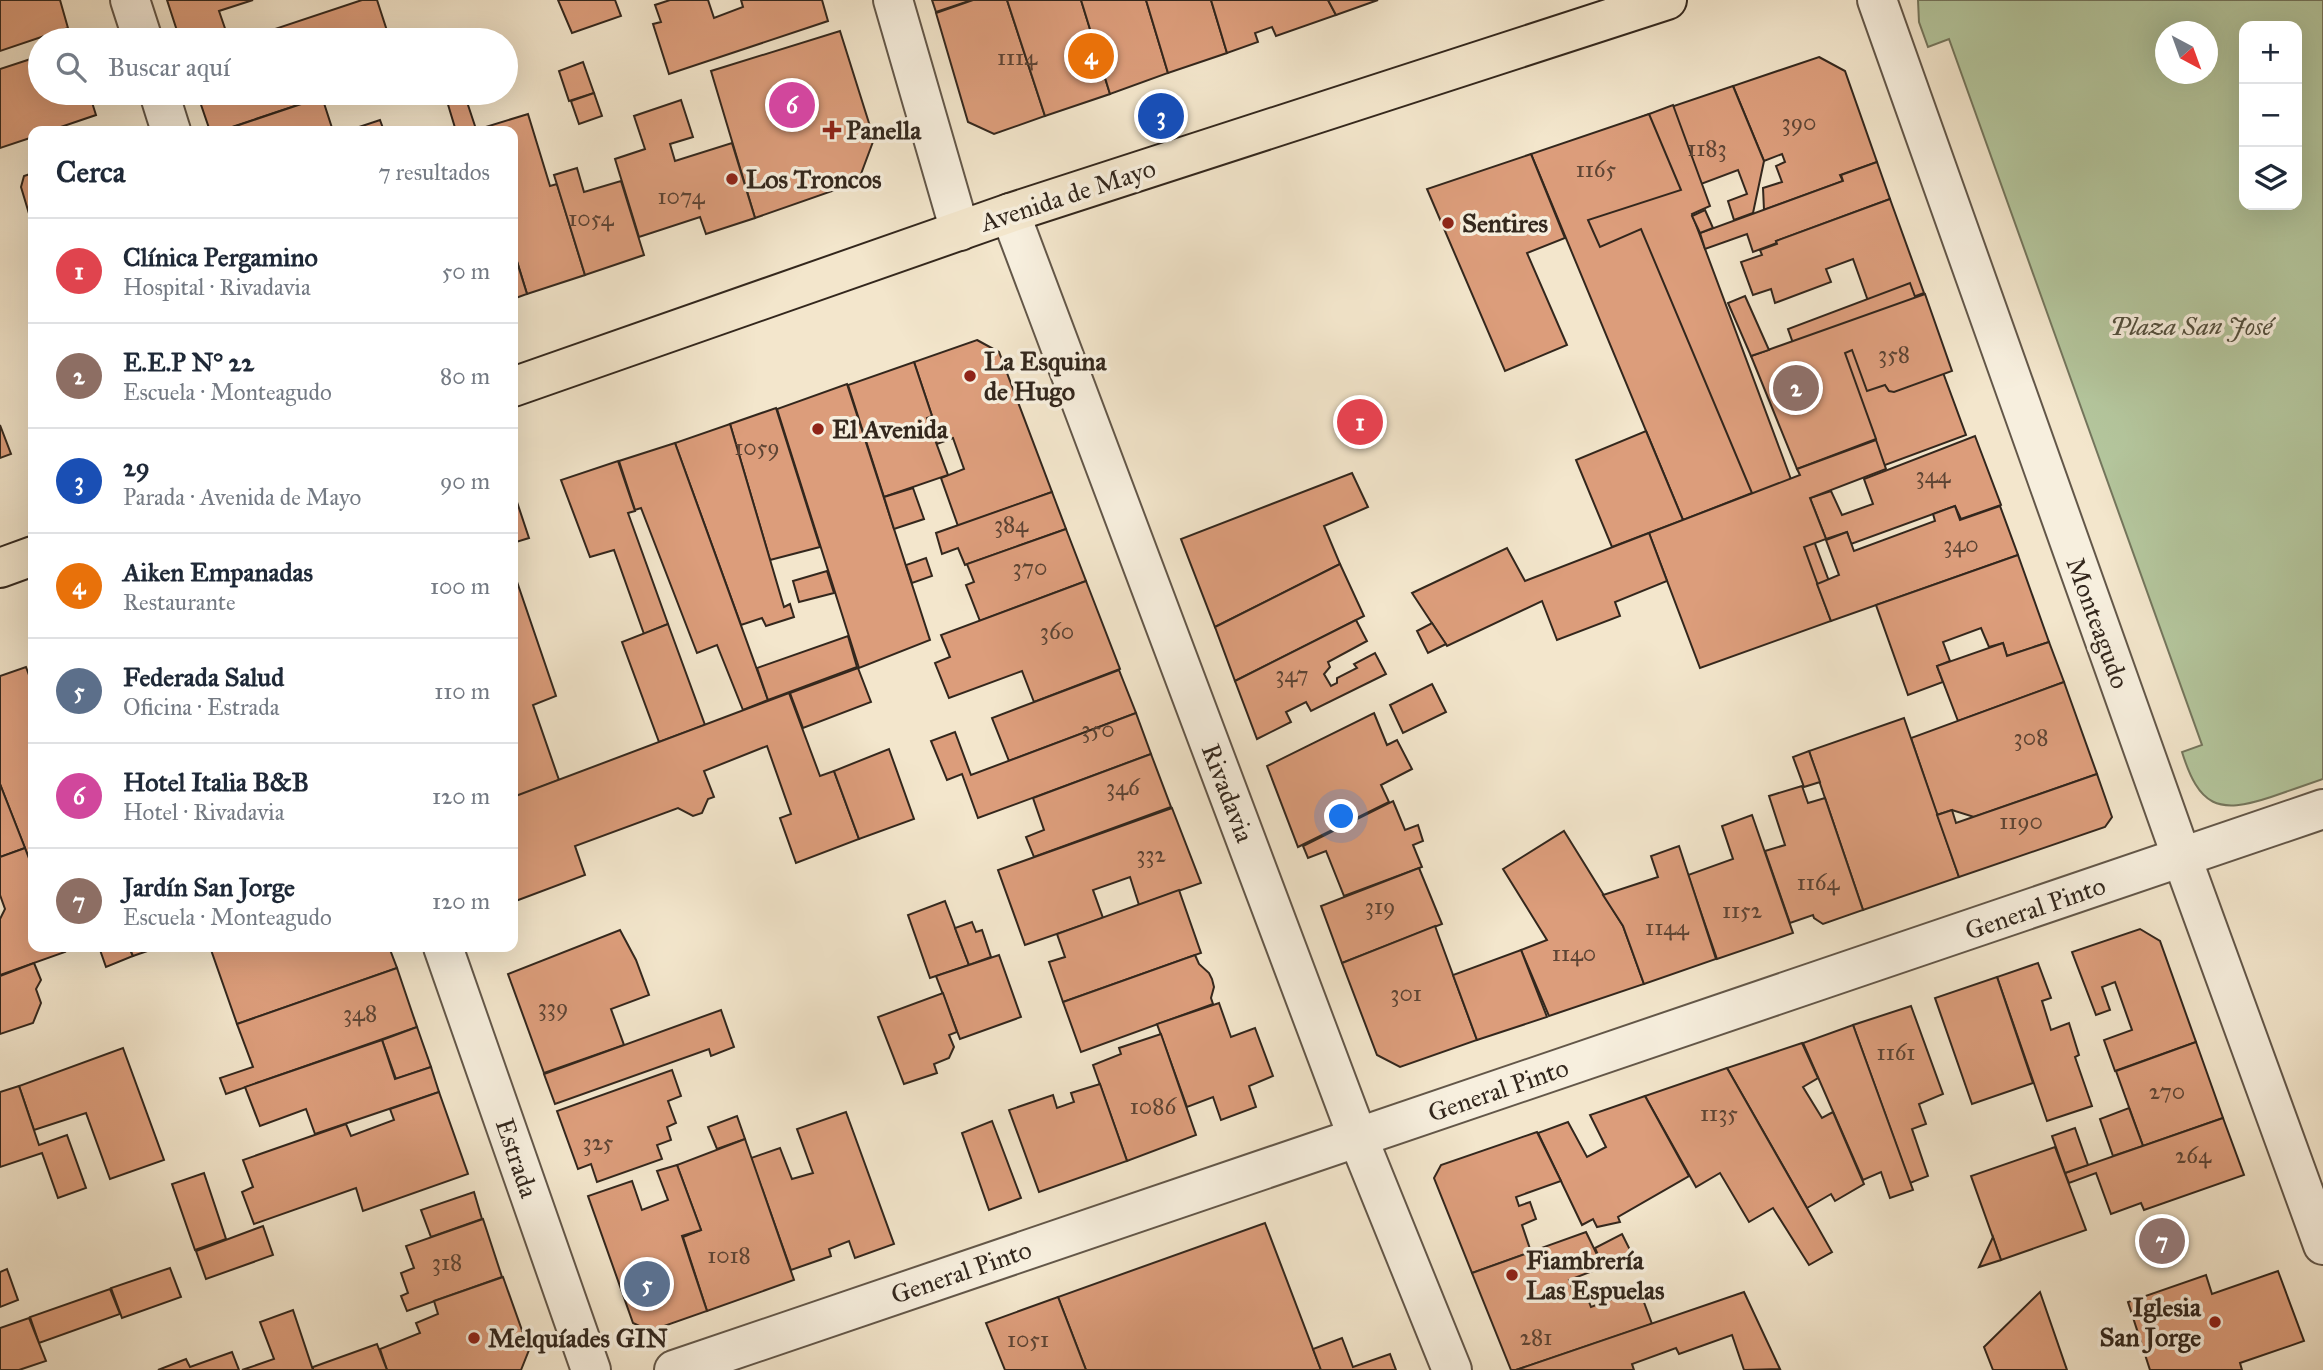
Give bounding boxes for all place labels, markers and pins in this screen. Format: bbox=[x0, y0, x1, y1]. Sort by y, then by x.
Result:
pin: 4 bbox=[1068, 30, 1114, 82]
pin: 6 bbox=[769, 79, 815, 131]
pin: 3 bbox=[1138, 90, 1184, 142]
place label: Panella bbox=[846, 114, 922, 146]
marker: Panella bbox=[824, 122, 840, 138]
place label: Los Troncos bbox=[746, 163, 882, 195]
marker: Los Troncos bbox=[724, 171, 740, 187]
place label: Sentires bbox=[1462, 207, 1548, 239]
marker: Sentires bbox=[1440, 215, 1456, 231]
place label: La Esquina de Hugo bbox=[984, 345, 1107, 408]
pin: 2 bbox=[1773, 362, 1819, 414]
marker: La Esquina de Hugo bbox=[962, 368, 978, 384]
pin: 1 bbox=[1337, 396, 1383, 448]
place label: El Avenida bbox=[832, 413, 949, 445]
marker: El Avenida bbox=[810, 421, 826, 437]
pin: 7 bbox=[2139, 1215, 2185, 1267]
place label: Fiambrería Las Espuelas bbox=[1526, 1244, 1665, 1306]
pin: 5 bbox=[624, 1258, 670, 1310]
marker: Fiambrería Las Espuelas bbox=[1504, 1267, 1520, 1283]
place label: Iglesia San Jorge bbox=[2100, 1291, 2202, 1354]
marker: Iglesia San Jorge bbox=[2207, 1314, 2223, 1330]
place label: Melquíades GIN bbox=[488, 1322, 668, 1354]
marker: Melquíades GIN bbox=[466, 1330, 482, 1346]

